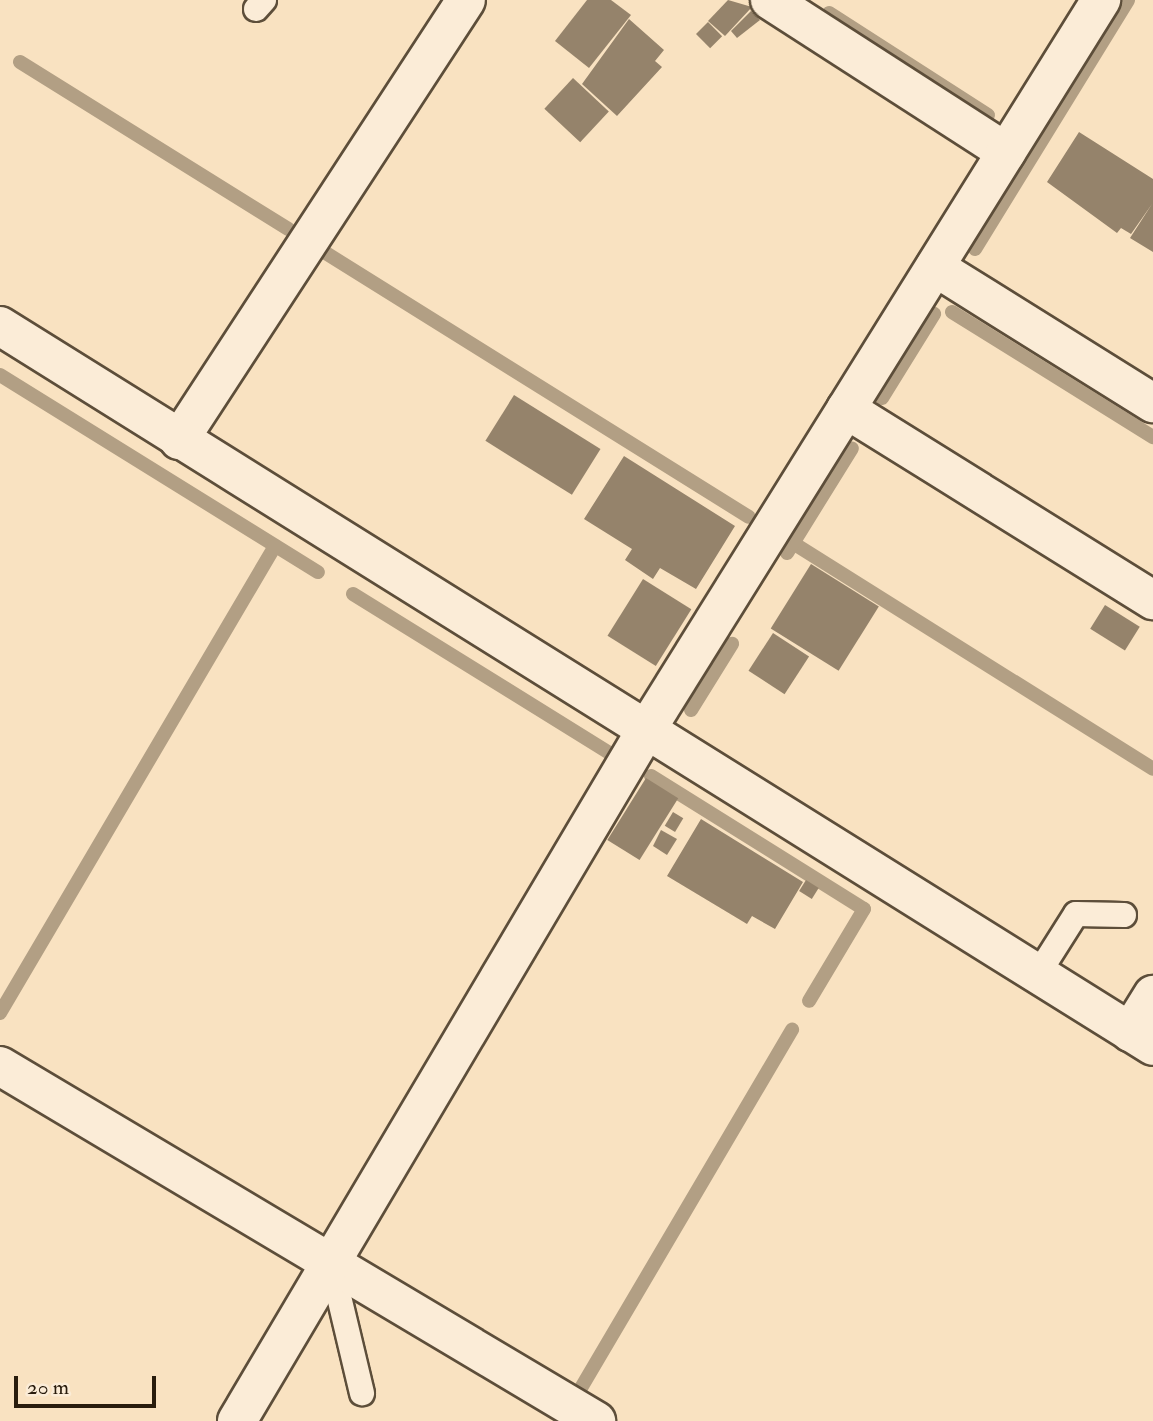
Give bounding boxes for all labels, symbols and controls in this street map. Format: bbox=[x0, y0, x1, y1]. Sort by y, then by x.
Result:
scale bar bbox=[18, 1362, 159, 1406]
text: 20 m bbox=[27, 1374, 69, 1401]

